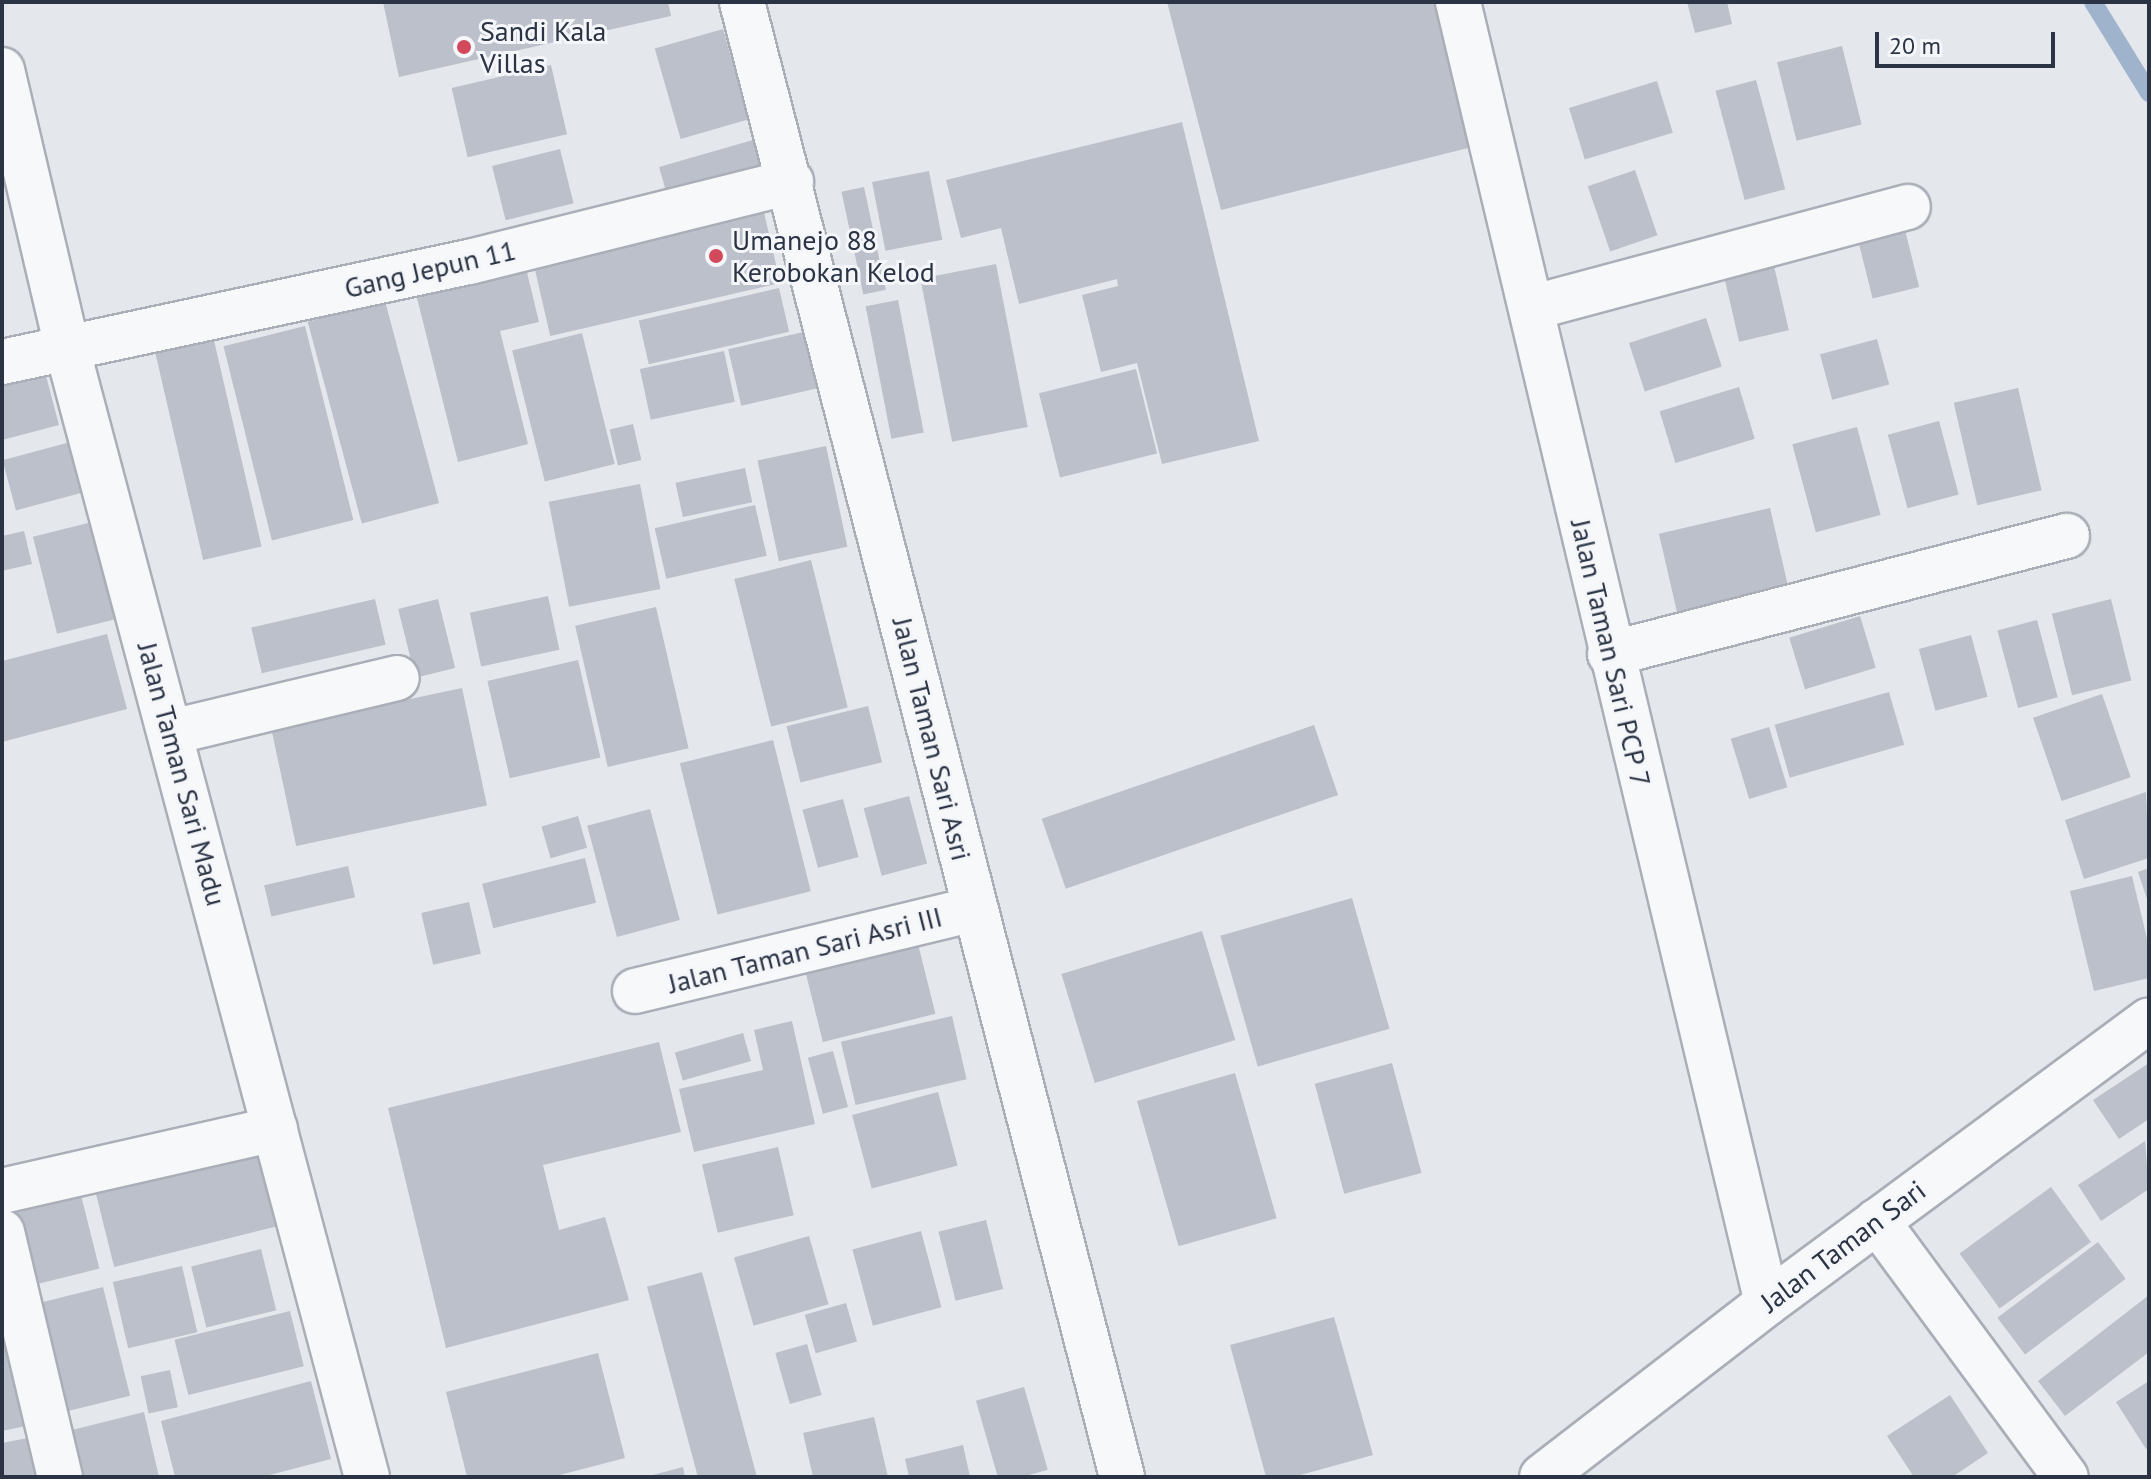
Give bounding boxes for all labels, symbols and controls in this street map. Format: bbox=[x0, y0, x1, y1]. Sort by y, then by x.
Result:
place label: Sandi Kala Villas bbox=[480, 14, 606, 80]
scale bar bbox=[1879, 16, 2059, 66]
text: 20 m bbox=[1889, 30, 1941, 61]
marker: Sandi Kala Villas bbox=[455, 38, 473, 56]
place label: Umanejo 88 Kerobokan Kelod bbox=[732, 223, 935, 289]
street label: Gang Jepun 11 bbox=[341, 233, 519, 305]
marker: Umanejo 88 Kerobokan Kelod bbox=[707, 247, 725, 265]
street label: Jalan Taman Sari PCP 7 bbox=[1564, 515, 1658, 791]
street label: Jalan Taman Sari Asri bbox=[885, 613, 979, 865]
street label: Jalan Taman Sari Madu bbox=[131, 638, 233, 910]
street label: Jalan Taman Sari Asri III bbox=[664, 899, 946, 1001]
street label: Jalan Taman Sari bbox=[1754, 1173, 1932, 1319]

